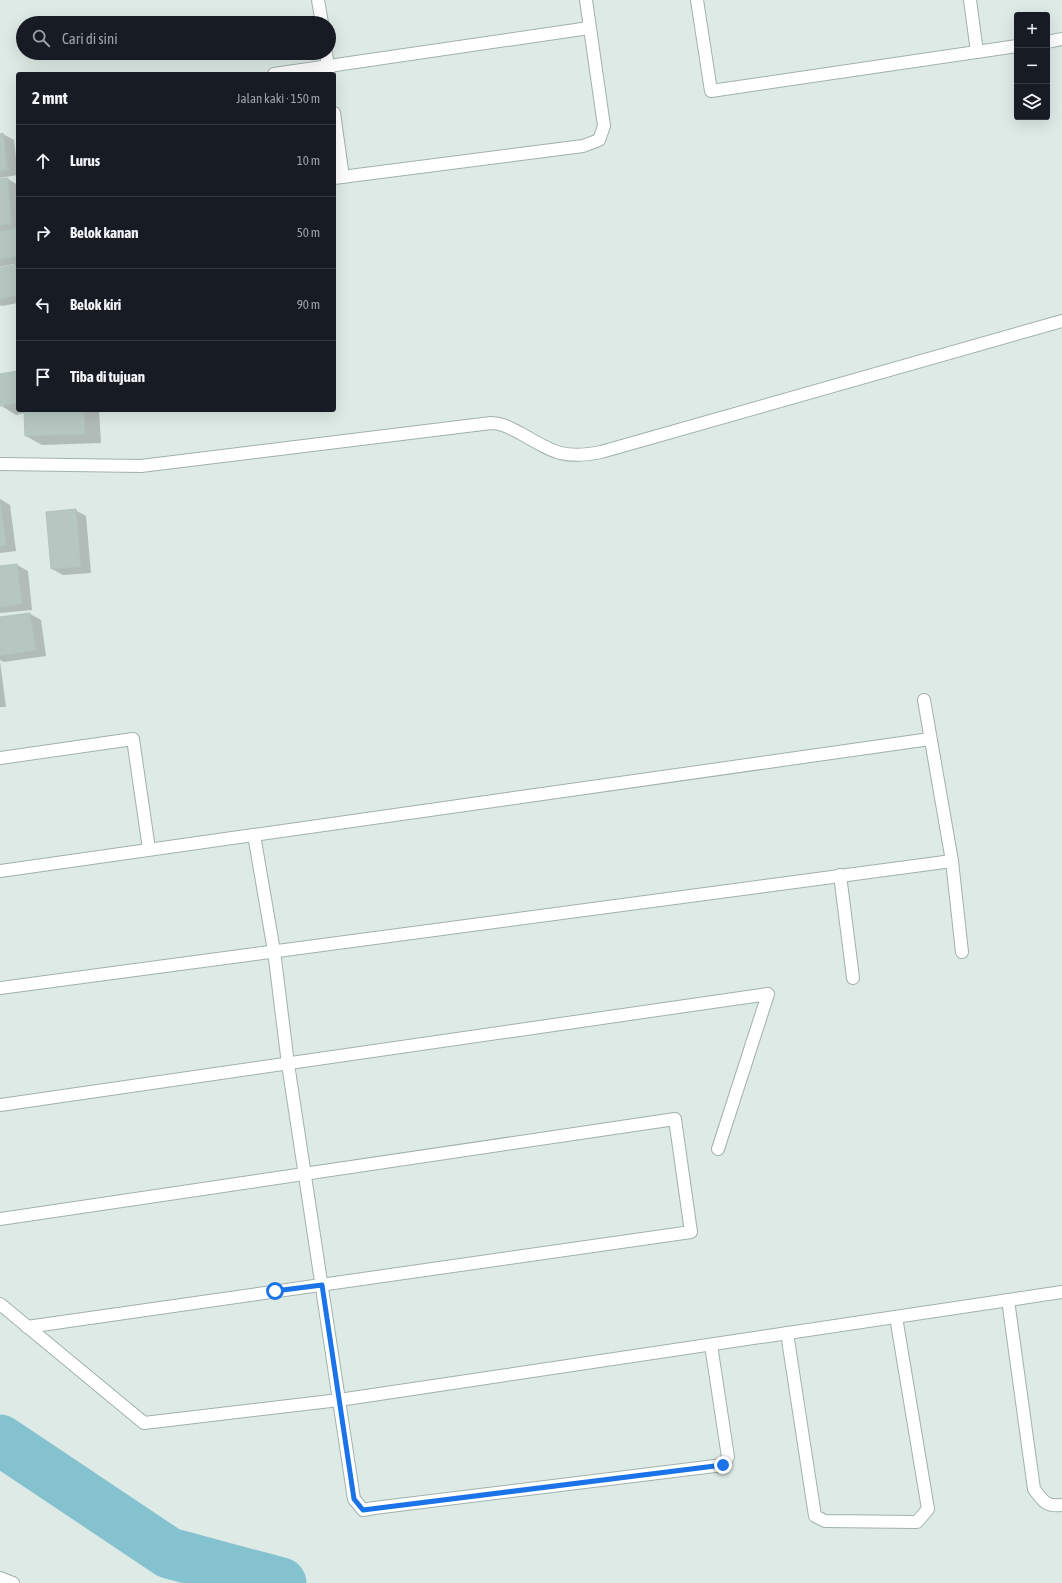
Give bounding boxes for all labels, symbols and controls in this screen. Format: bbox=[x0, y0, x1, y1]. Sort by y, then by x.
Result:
map controls bbox=[1014, 12, 1050, 120]
button: + bbox=[1014, 12, 1050, 48]
search box bbox=[16, 16, 336, 60]
icon: search bbox=[30, 27, 52, 49]
text: Cari di sini bbox=[62, 30, 118, 47]
button: − bbox=[1014, 48, 1050, 84]
button: layers bbox=[1014, 84, 1050, 120]
text: 2 mnt bbox=[32, 88, 68, 108]
text: Jalan kaki · 150 m bbox=[236, 91, 320, 106]
icon: ahead bbox=[32, 150, 54, 172]
text: Lurus bbox=[70, 152, 100, 169]
text: 10 m bbox=[297, 153, 320, 168]
icon: right bbox=[32, 222, 54, 244]
text: Belok kanan bbox=[70, 224, 139, 241]
text: 50 m bbox=[297, 225, 320, 240]
icon: left bbox=[32, 294, 54, 316]
text: Belok kiri bbox=[70, 296, 121, 313]
text: 90 m bbox=[297, 297, 320, 312]
icon: arrive bbox=[32, 366, 54, 388]
text: Tiba di tujuan bbox=[70, 368, 145, 385]
route start bbox=[266, 1282, 284, 1300]
route end bbox=[714, 1456, 732, 1474]

